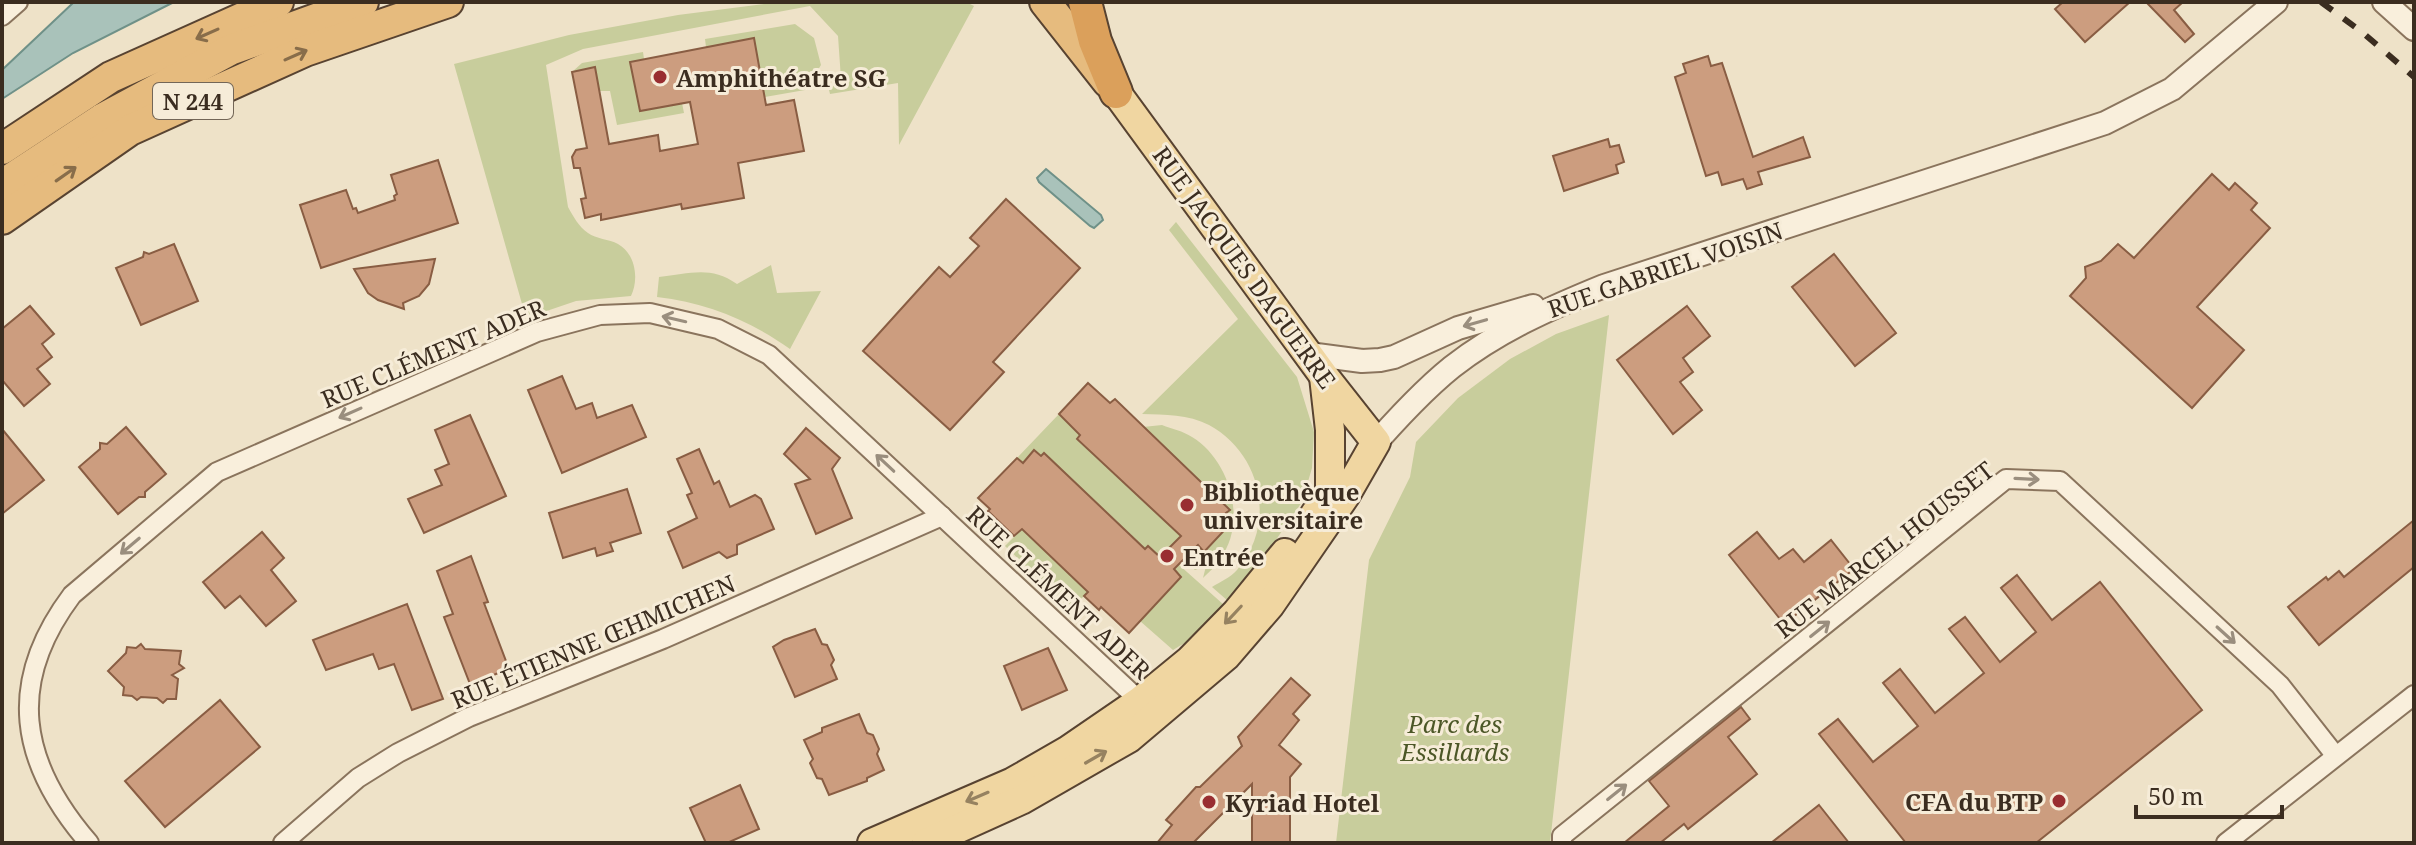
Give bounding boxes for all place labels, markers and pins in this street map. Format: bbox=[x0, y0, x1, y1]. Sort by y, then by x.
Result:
place label: Amphithéatre SG bbox=[676, 61, 886, 94]
marker: Amphithéatre SG bbox=[651, 68, 669, 86]
place label: Bibliothèque universitaire bbox=[1203, 475, 1363, 536]
marker: Bibliothèque universitaire bbox=[1178, 496, 1196, 514]
place label: Entrée bbox=[1183, 540, 1264, 573]
marker: Entrée bbox=[1158, 547, 1176, 565]
place label: CFA du BTP bbox=[1905, 785, 2043, 818]
place label: Kyriad Hotel bbox=[1225, 786, 1380, 819]
marker: CFA du BTP bbox=[2050, 792, 2068, 810]
marker: Kyriad Hotel bbox=[1200, 793, 1218, 811]

